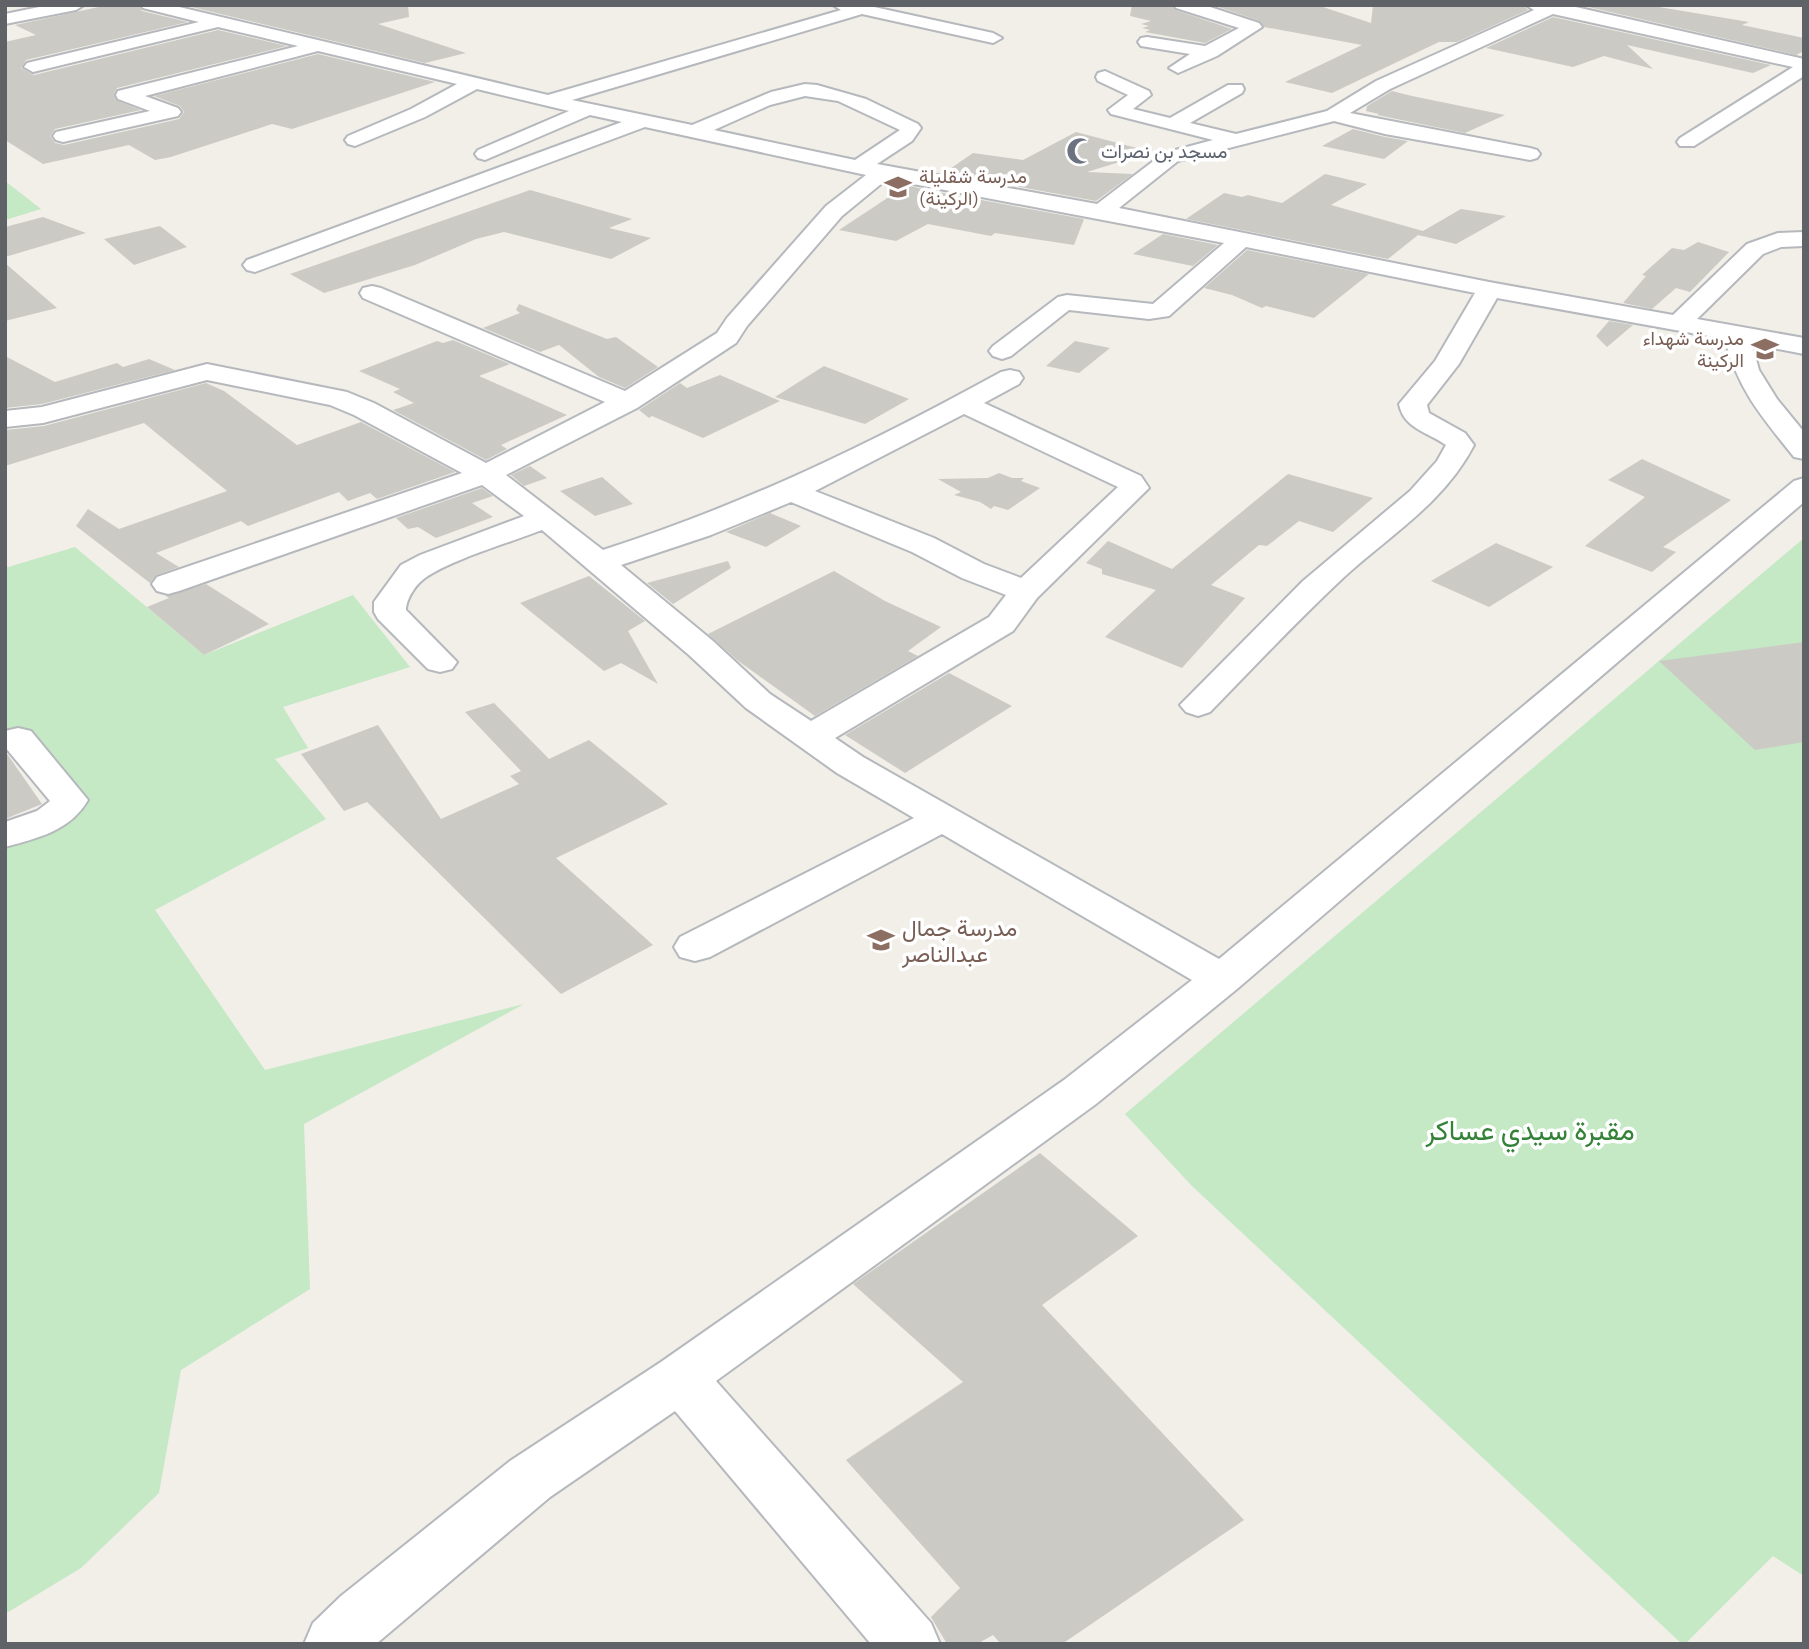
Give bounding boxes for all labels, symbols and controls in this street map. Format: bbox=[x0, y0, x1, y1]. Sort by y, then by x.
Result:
mosque icon: مسجد بن نصرات bbox=[1065, 136, 1095, 166]
place label: مسجد بن نصرات bbox=[1101, 139, 1227, 163]
place label: مدرسة شقليلة (الركينة) bbox=[919, 164, 1027, 210]
school or university icon: مدرسة شقليلة (الركينة) bbox=[883, 172, 913, 202]
place label: مدرسة شهداء الركينة bbox=[1643, 326, 1744, 372]
school or university icon: مدرسة شهداء الركينة bbox=[1750, 334, 1780, 364]
place label: مدرسة جمال عبدالناصر bbox=[901, 912, 1017, 969]
school or university icon: مدرسة جمال عبدالناصر bbox=[866, 925, 896, 955]
park label: مقبرة سيدي عساكر bbox=[1424, 1111, 1635, 1153]

